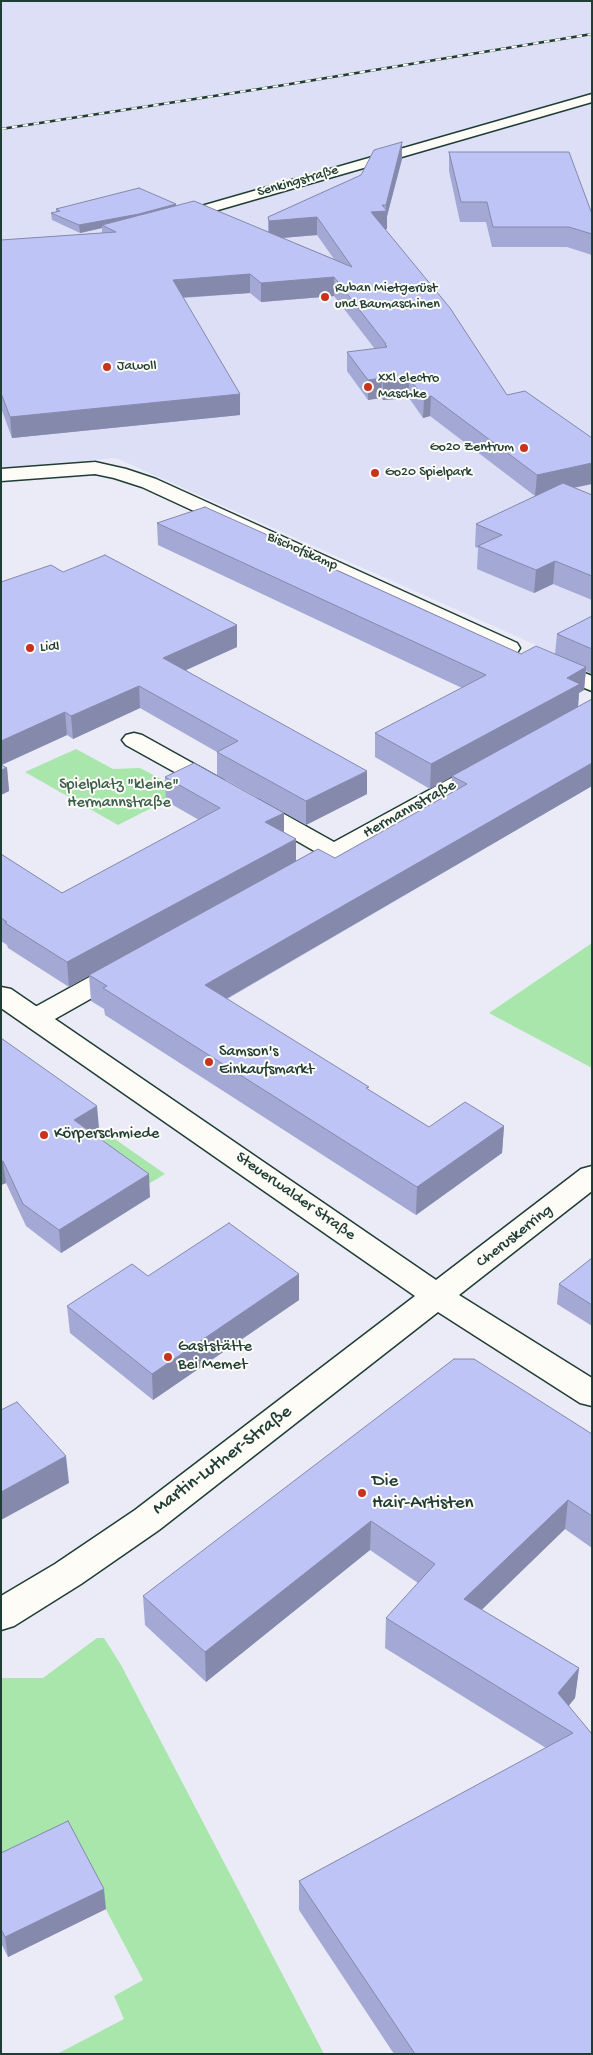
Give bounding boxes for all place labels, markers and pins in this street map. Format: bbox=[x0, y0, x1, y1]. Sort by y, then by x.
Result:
place label: Ruban Mietgerüst und Baumaschinen bbox=[335, 281, 440, 314]
marker: Ruban Mietgerüst und Baumaschinen bbox=[319, 291, 331, 303]
place label: Jawoll bbox=[117, 359, 156, 375]
marker: Jawoll bbox=[101, 361, 113, 373]
place label: xxl electro Maschke bbox=[378, 371, 439, 404]
marker: xxl electro Maschke bbox=[362, 381, 374, 393]
place label: Go20 Zentrum bbox=[430, 440, 514, 456]
marker: Go20 Zentrum bbox=[518, 442, 530, 454]
place label: Go20 Spielpark bbox=[385, 465, 472, 481]
marker: Go20 Spielpark bbox=[369, 467, 381, 479]
place label: Lidl bbox=[40, 640, 59, 656]
marker: Lidl bbox=[24, 642, 36, 654]
place label: Samson's Einkaufsmarkt bbox=[219, 1043, 314, 1081]
marker: Samson's Einkaufsmarkt bbox=[203, 1056, 215, 1068]
place label: Körperschmiede bbox=[54, 1125, 159, 1145]
marker: Körperschmiede bbox=[38, 1129, 50, 1141]
place label: Gaststätte Bei Memet bbox=[178, 1338, 252, 1376]
marker: Gaststätte Bei Memet bbox=[162, 1351, 174, 1363]
place label: Die Hair-Artisten bbox=[372, 1471, 474, 1515]
marker: Die Hair-Artisten bbox=[356, 1487, 368, 1499]

